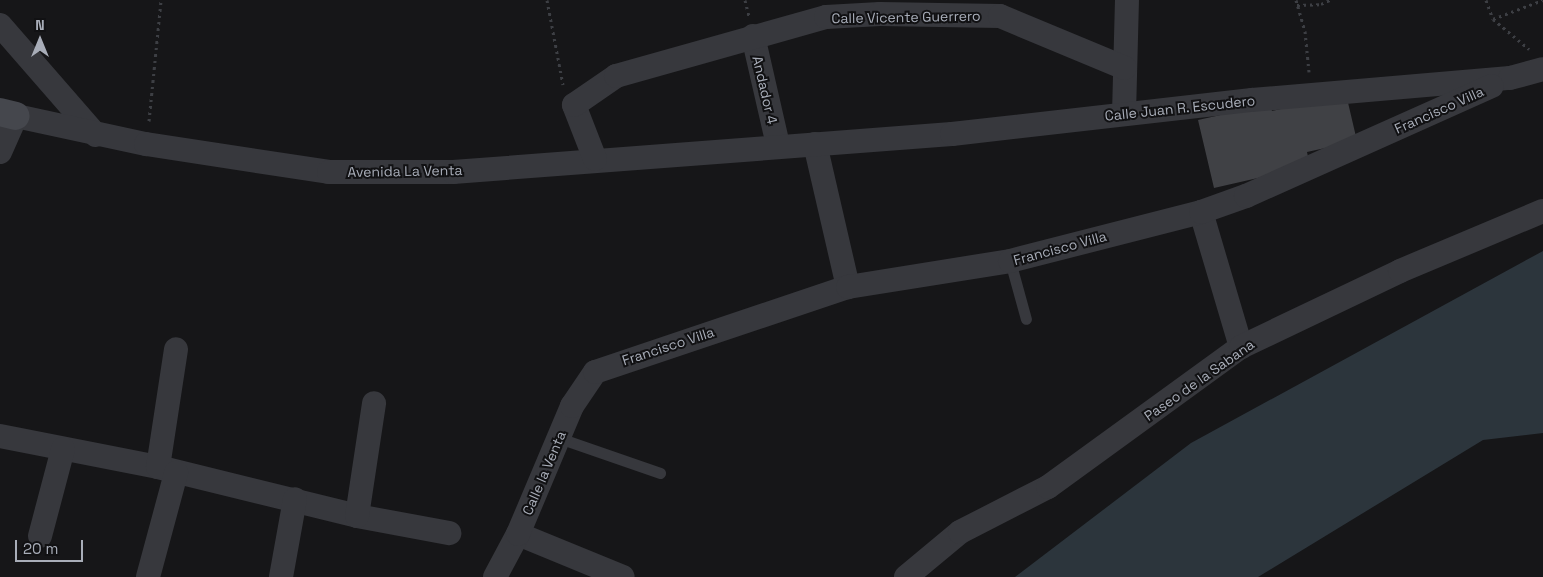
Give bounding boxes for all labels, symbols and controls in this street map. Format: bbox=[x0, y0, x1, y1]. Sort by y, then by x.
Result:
street label: Calle Vicente Guerrero bbox=[831, 7, 981, 27]
north arrow bbox=[15, 15, 65, 65]
text: N bbox=[35, 16, 45, 34]
street label: Andador 4 bbox=[749, 54, 781, 126]
street label: Francisco Villa bbox=[1392, 83, 1486, 137]
street label: Calle Juan R. Escudero bbox=[1104, 92, 1256, 124]
street label: Avenida La Venta bbox=[347, 162, 463, 180]
street label: Francisco Villa bbox=[1011, 227, 1109, 269]
street label: Francisco Villa bbox=[620, 323, 716, 369]
street label: Paseo de la Sabana bbox=[1141, 336, 1257, 424]
street label: Calle la Venta bbox=[519, 428, 569, 518]
scale bar bbox=[18, 530, 85, 562]
text: 20 m bbox=[23, 539, 58, 558]

